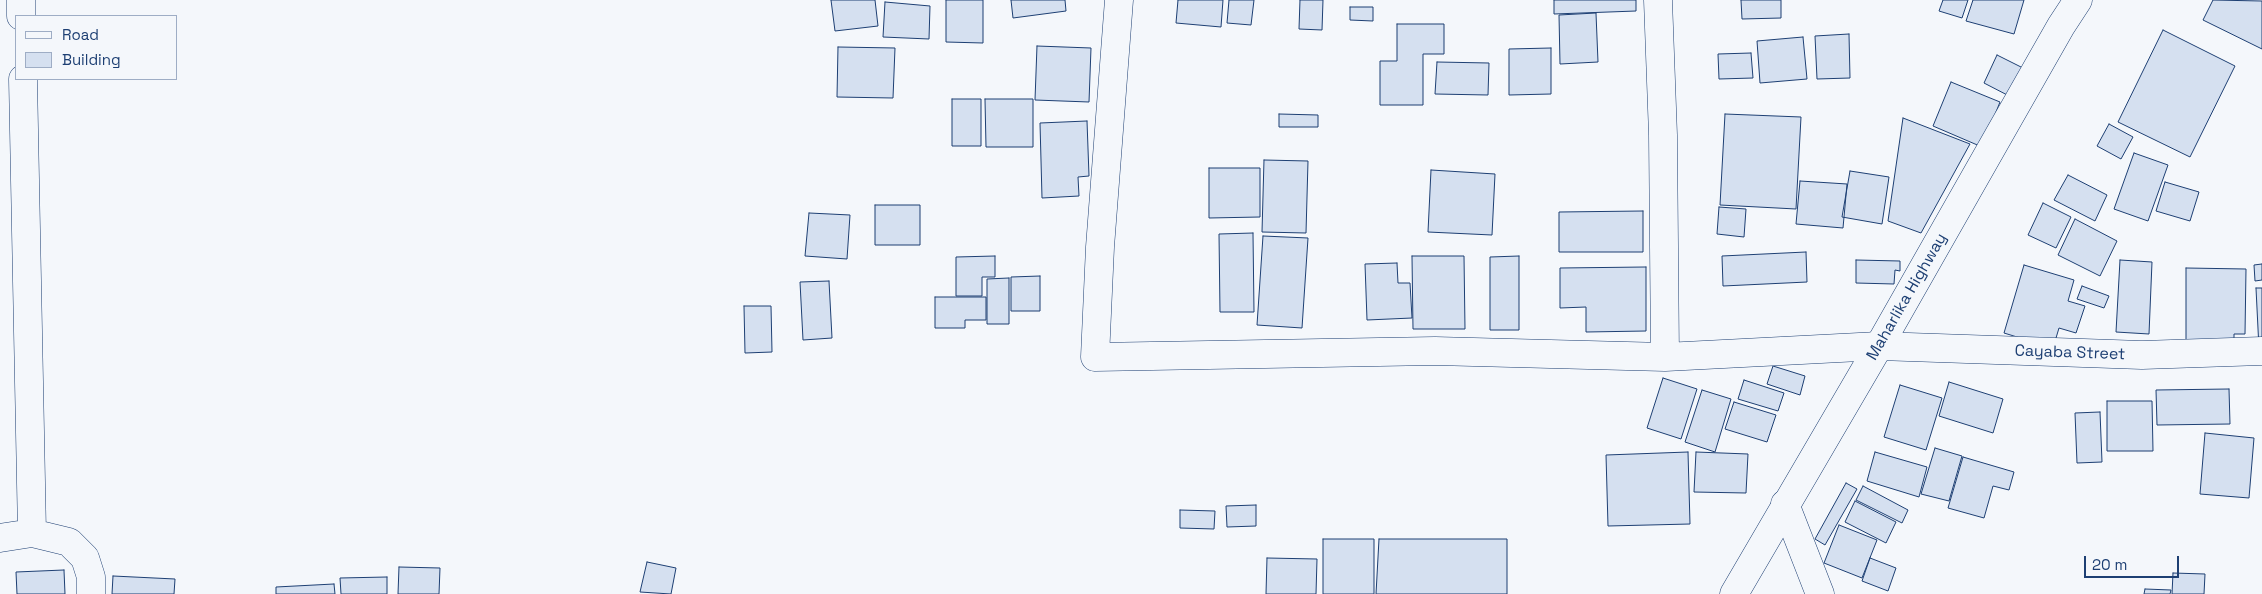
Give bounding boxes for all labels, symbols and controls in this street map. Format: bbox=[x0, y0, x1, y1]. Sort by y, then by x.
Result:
legend bbox=[15, 15, 178, 80]
text: Road bbox=[62, 25, 99, 44]
text: Building bbox=[62, 50, 121, 69]
street label: Maharlika Highway bbox=[1863, 230, 1951, 364]
street label: Cayaba Street bbox=[2014, 341, 2126, 365]
scale bar bbox=[2087, 546, 2182, 578]
text: 20 m bbox=[2092, 555, 2127, 574]

